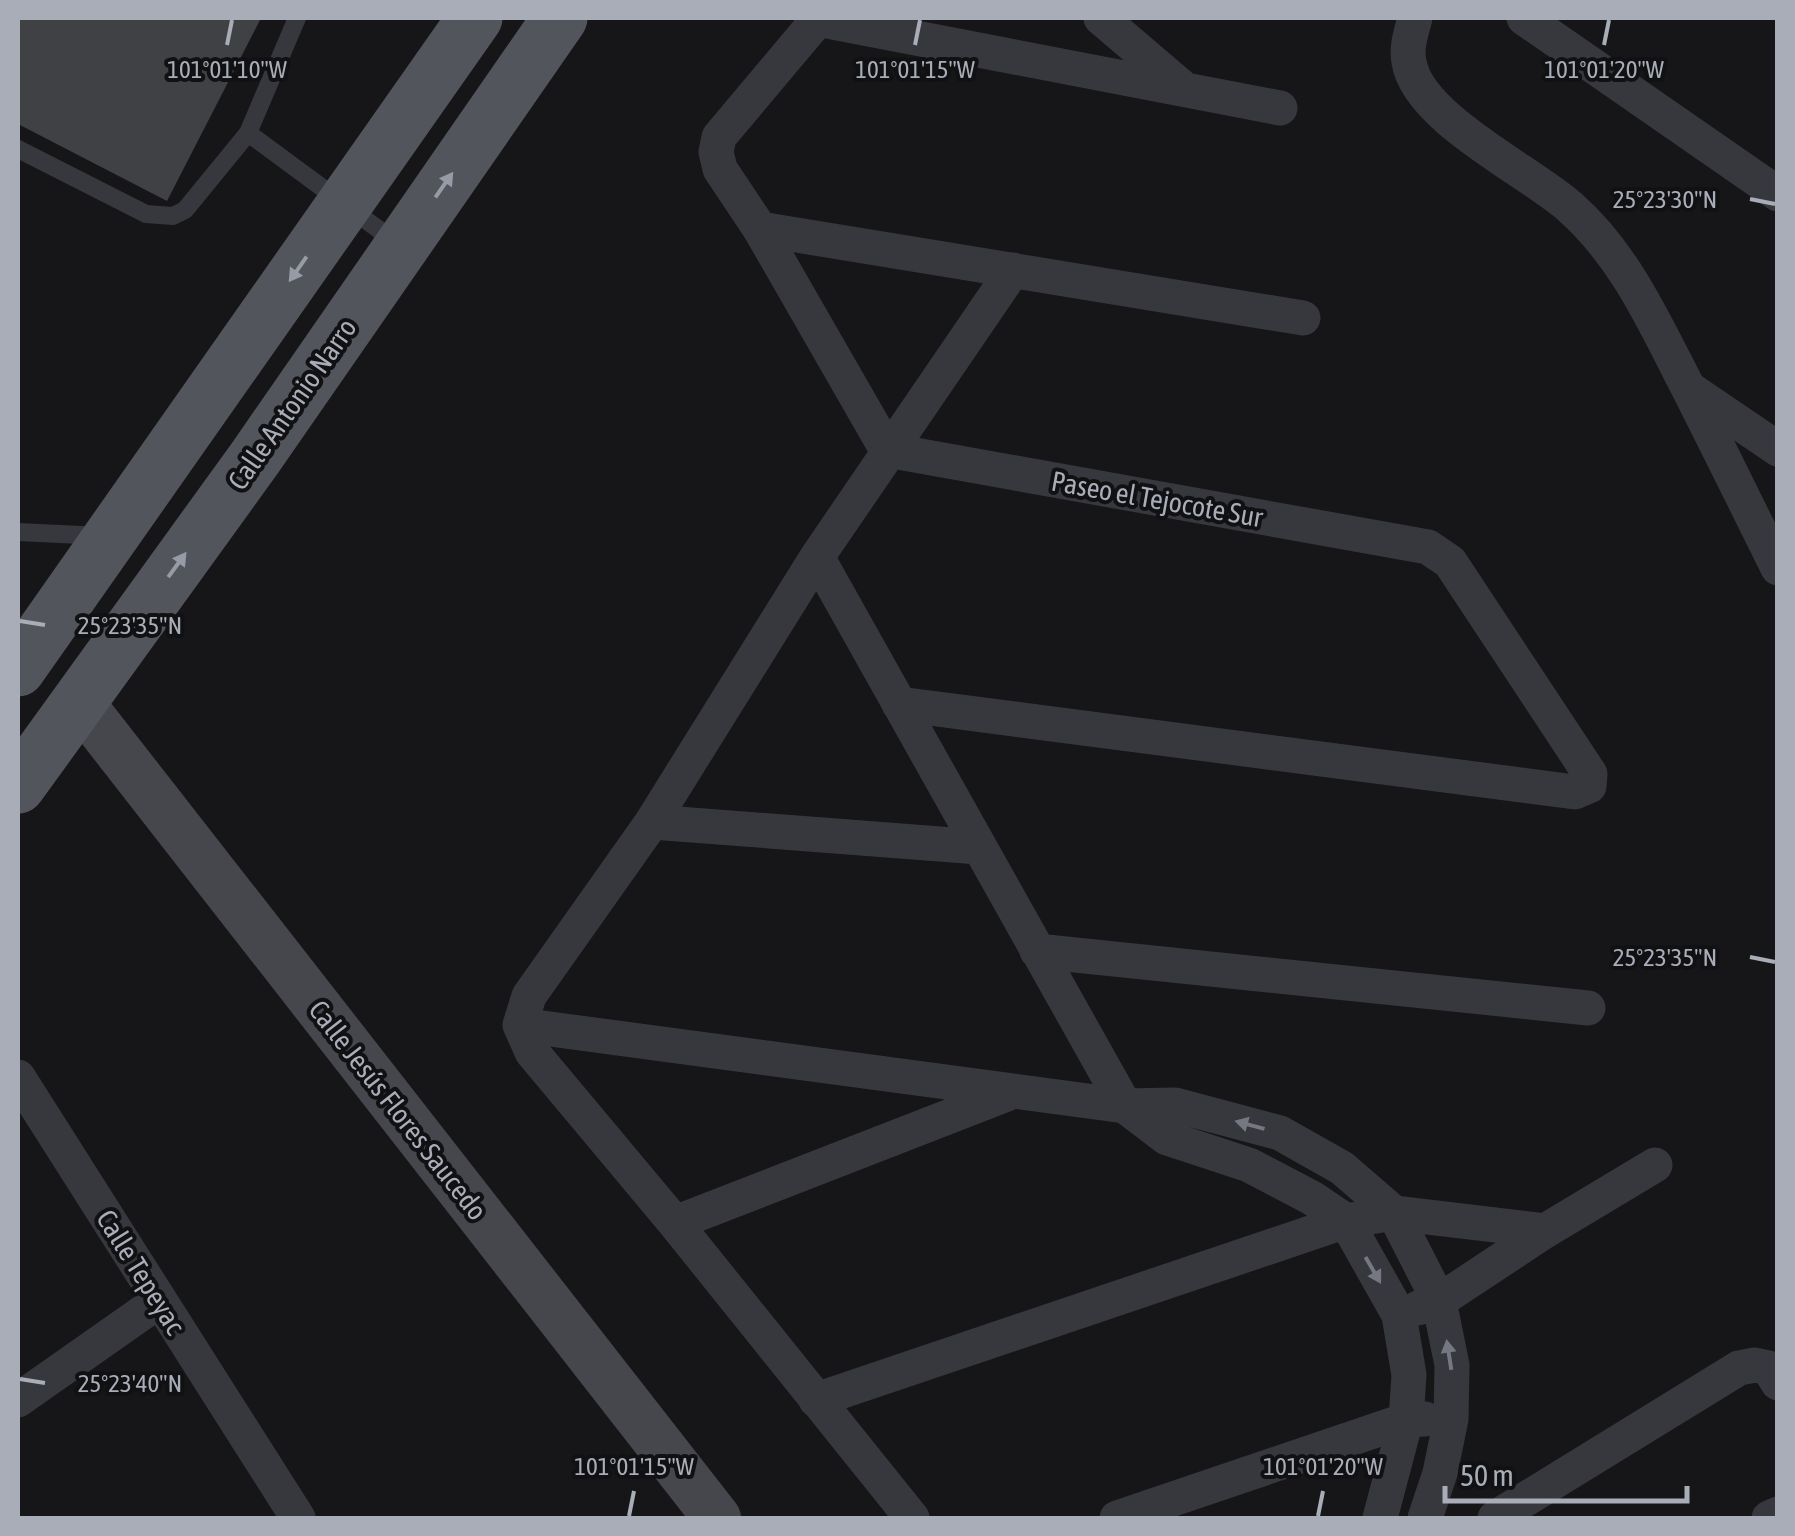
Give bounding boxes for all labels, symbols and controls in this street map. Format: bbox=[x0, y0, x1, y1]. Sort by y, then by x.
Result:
text: 101°01'10"W bbox=[167, 55, 288, 83]
text: 101°01'15"W bbox=[855, 55, 976, 83]
text: 101°01'20"W bbox=[1544, 55, 1665, 83]
one-way arrow bbox=[434, 171, 453, 198]
text: 25°23'30"N bbox=[1613, 185, 1717, 213]
one-way arrow bbox=[289, 256, 309, 282]
street label: Calle Antonio Narro bbox=[221, 312, 363, 496]
street label: Paseo el Tejocote Sur bbox=[1049, 465, 1266, 533]
one-way arrow bbox=[167, 552, 186, 579]
text: 25°23'35"N bbox=[78, 611, 182, 639]
text: 25°23'35"N bbox=[1613, 943, 1717, 971]
street label: Calle Jesús Flores Saucedo bbox=[302, 994, 494, 1226]
one-way arrow bbox=[1234, 1117, 1264, 1132]
street label: Calle Tepeyac bbox=[90, 1204, 192, 1341]
one-way arrow bbox=[1364, 1256, 1382, 1284]
one-way arrow bbox=[1441, 1339, 1456, 1370]
text: 25°23'40"N bbox=[78, 1369, 182, 1397]
scale bar bbox=[1445, 1441, 1688, 1503]
text: 101°01'15"W bbox=[574, 1452, 695, 1480]
text: 101°01'20"W bbox=[1263, 1452, 1384, 1480]
text: 50 m bbox=[1460, 1458, 1514, 1492]

